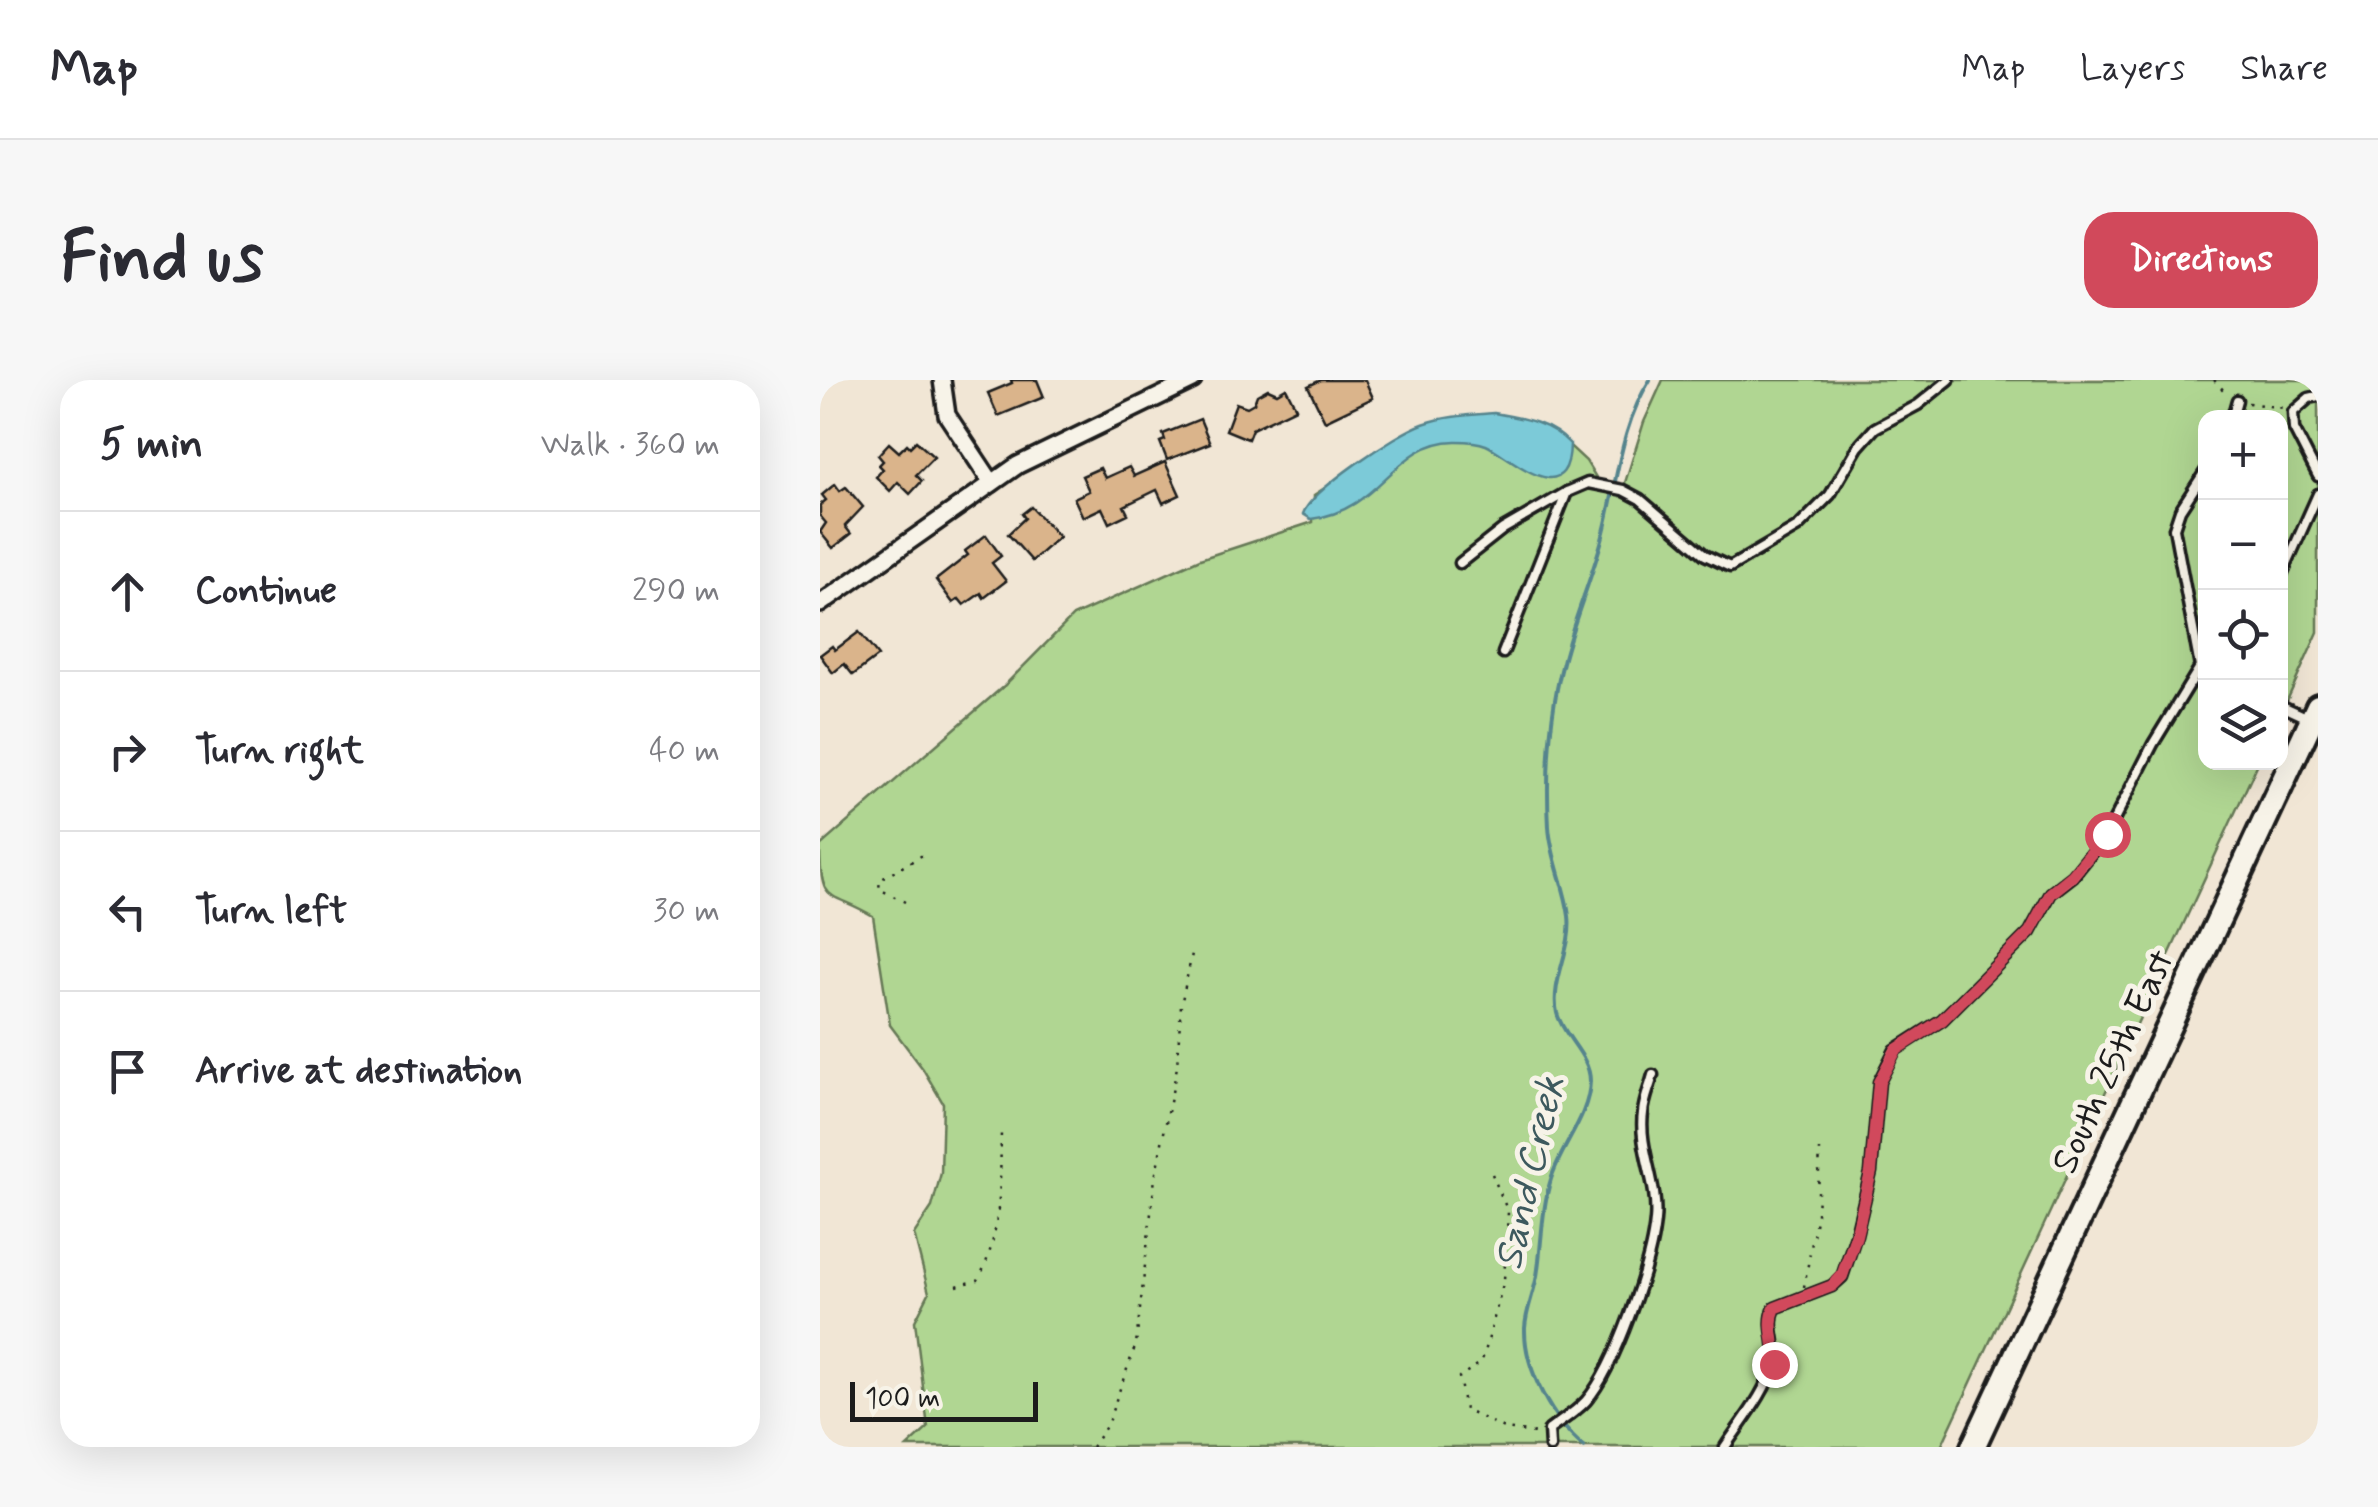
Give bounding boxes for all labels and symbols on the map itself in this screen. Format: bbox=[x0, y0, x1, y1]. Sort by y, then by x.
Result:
route start bbox=[2085, 812, 2131, 858]
street label: South 25th East bbox=[2041, 942, 2187, 1182]
water label: Sand Creek bbox=[1484, 1071, 1579, 1275]
route end bbox=[1752, 1342, 1798, 1388]
scale bar bbox=[850, 1377, 1038, 1422]

